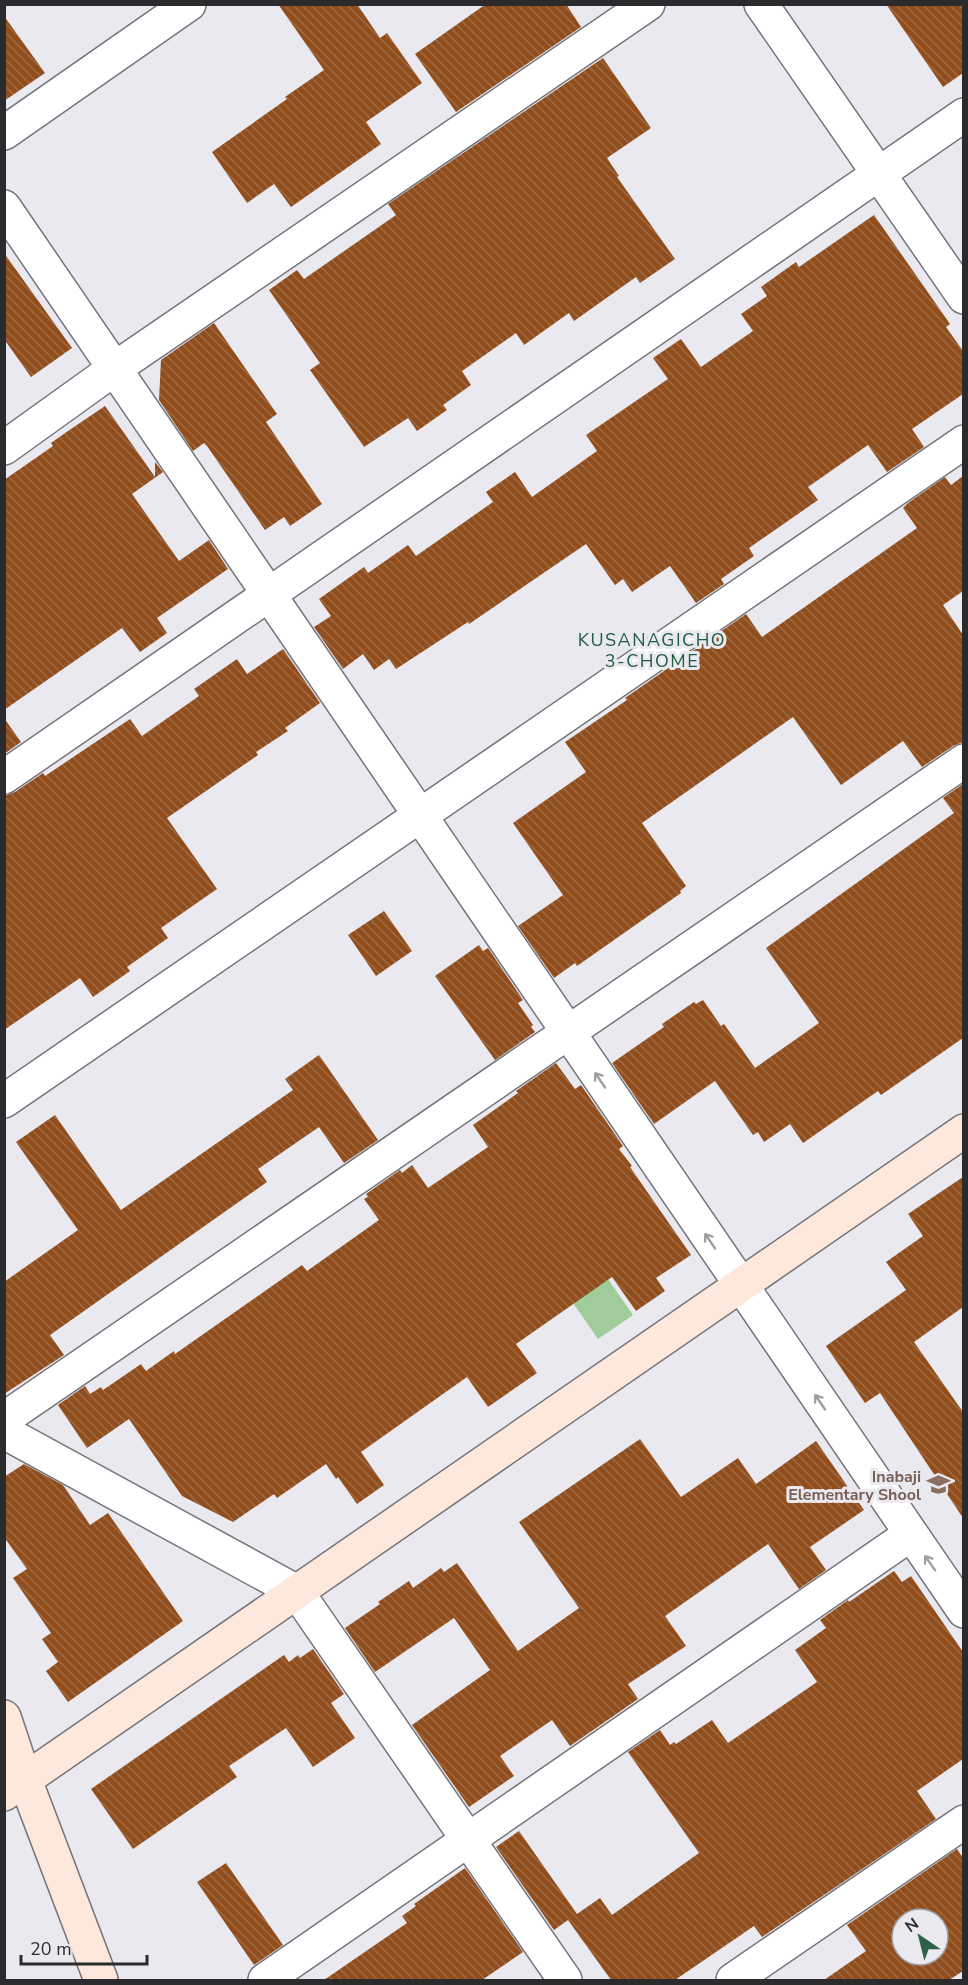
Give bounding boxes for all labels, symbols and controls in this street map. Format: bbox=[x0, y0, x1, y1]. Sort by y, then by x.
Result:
district label: KUSANAGICHO 3-CHOME bbox=[578, 628, 726, 673]
one-way arrow bbox=[594, 1072, 606, 1089]
one-way arrow bbox=[704, 1233, 716, 1250]
one-way arrow bbox=[814, 1394, 826, 1411]
place label: Inabaji Elementary Shool bbox=[788, 1466, 921, 1506]
school or university icon: Inabaji Elementary Shool bbox=[926, 1472, 952, 1498]
one-way arrow bbox=[924, 1555, 936, 1571]
north arrow bbox=[890, 1907, 950, 1967]
text: N bbox=[901, 1913, 923, 1938]
scale bar bbox=[21, 1928, 147, 1966]
text: 20 m bbox=[30, 1937, 72, 1961]

